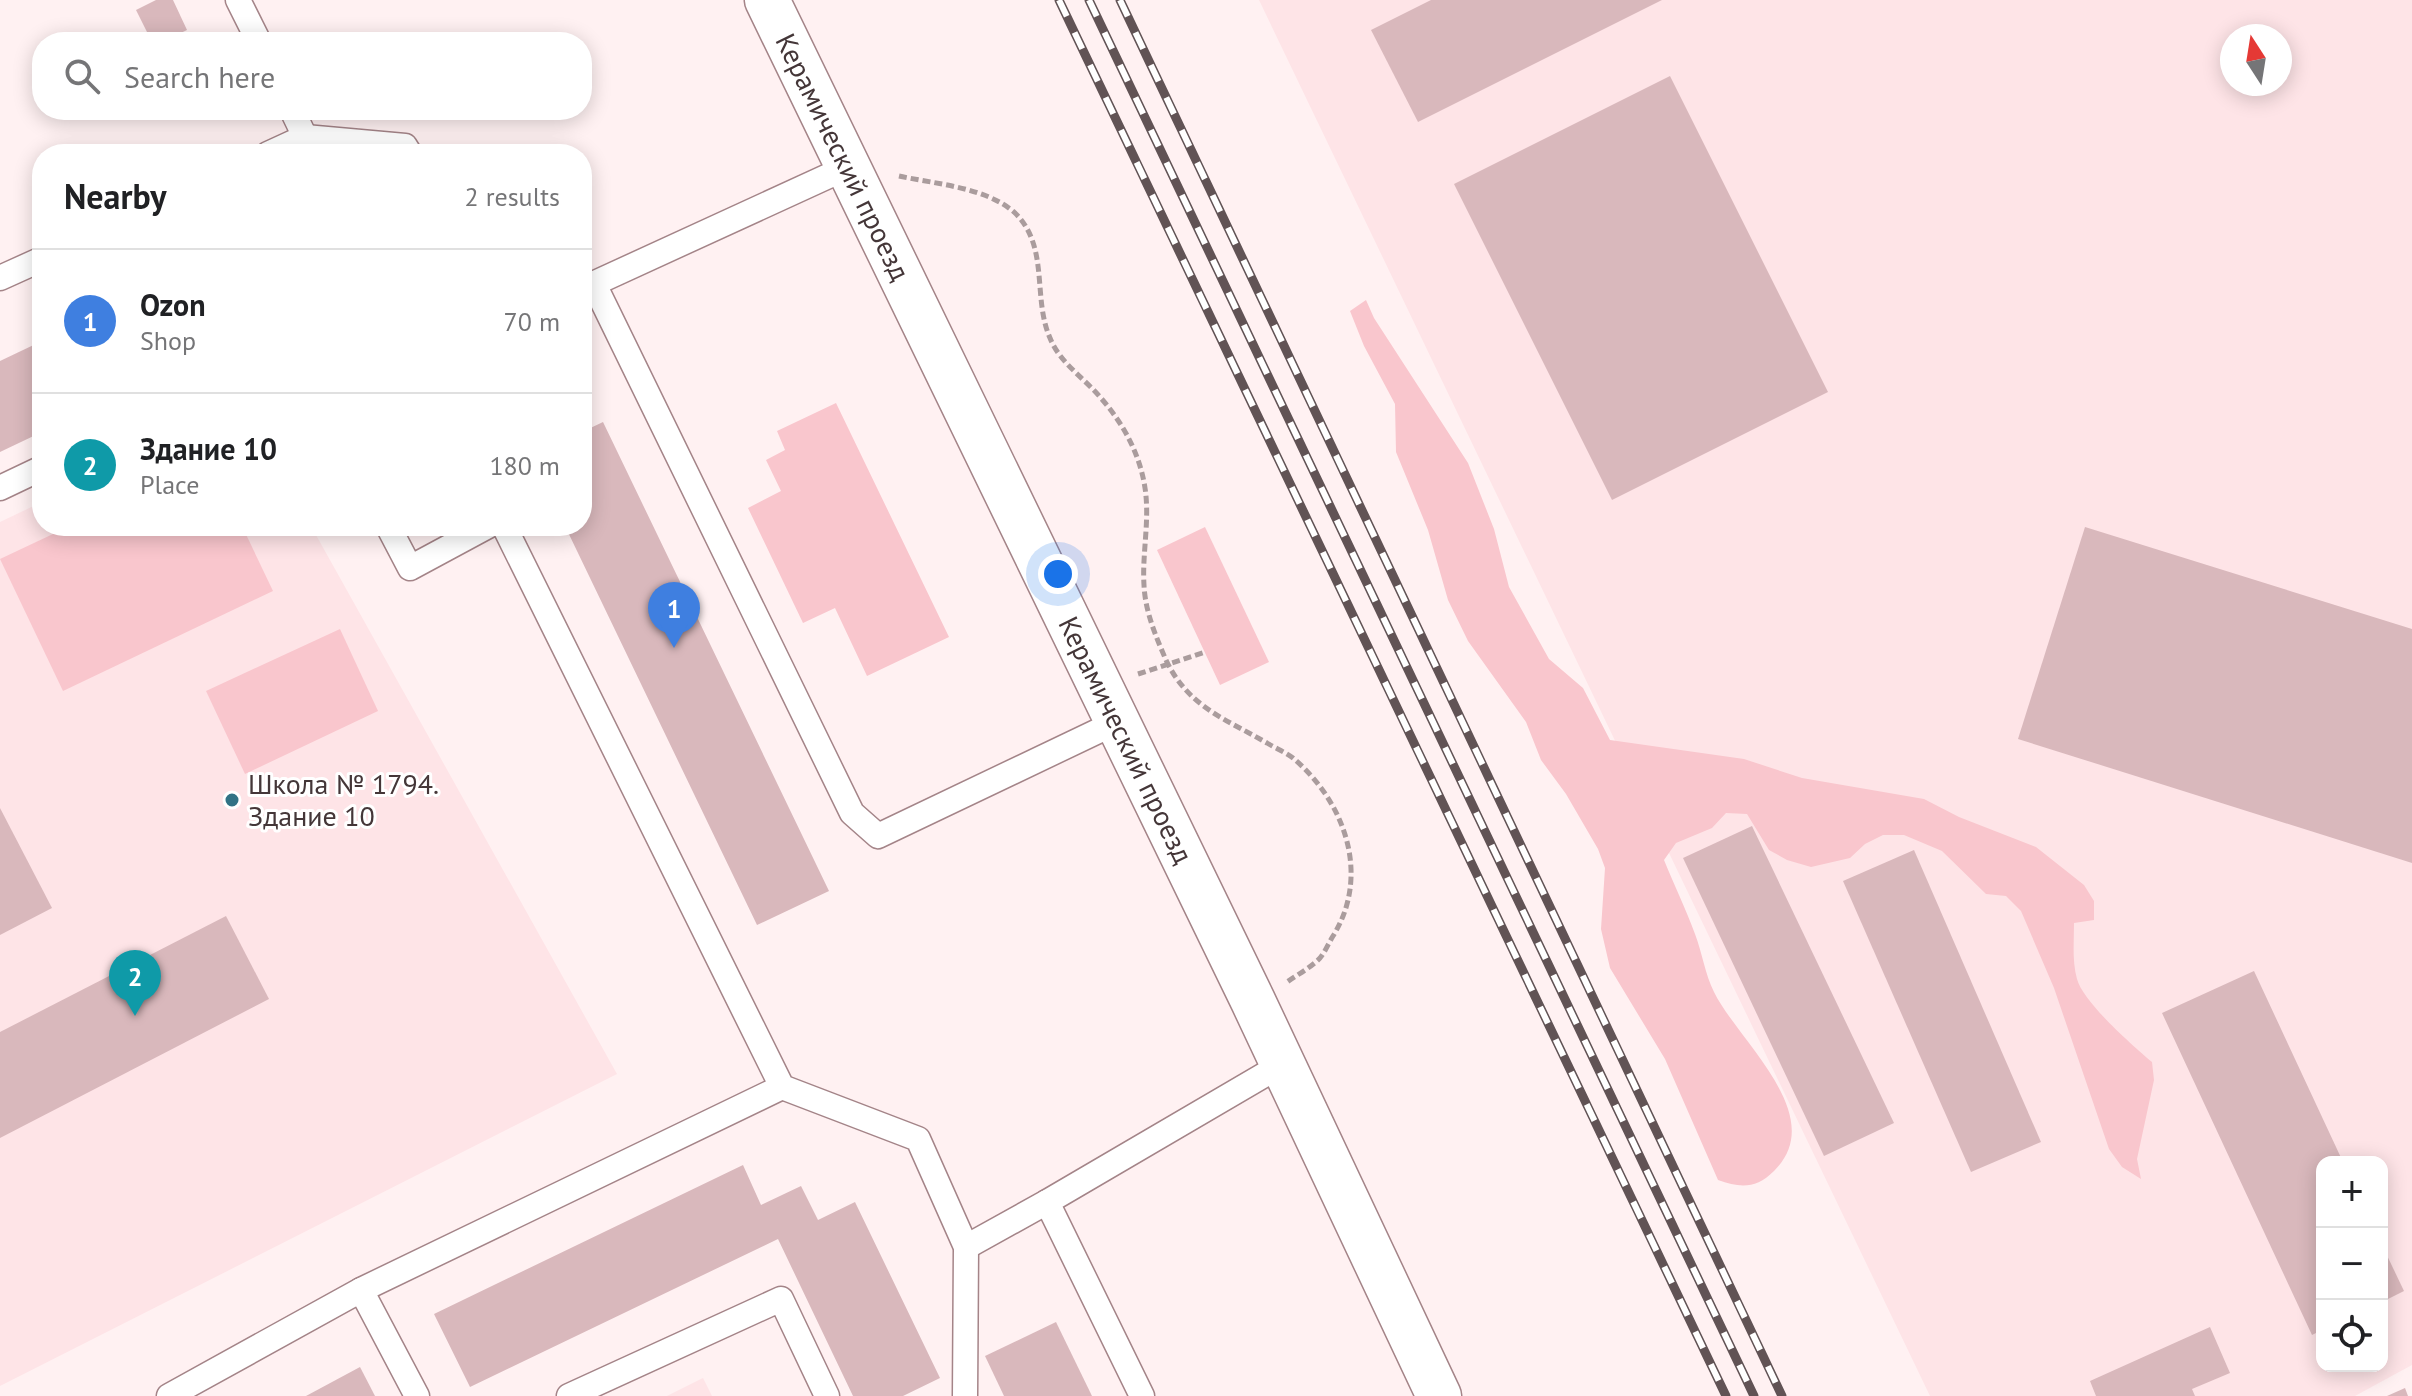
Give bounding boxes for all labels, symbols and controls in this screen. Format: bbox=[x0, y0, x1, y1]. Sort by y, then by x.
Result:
north arrow bbox=[2220, 24, 2292, 96]
street label: Керамический проезд bbox=[768, 27, 919, 286]
search box bbox=[32, 32, 592, 120]
icon: search bbox=[60, 54, 104, 98]
text: Search here bbox=[124, 57, 275, 96]
text: Nearby bbox=[64, 174, 166, 218]
text: 2 results bbox=[465, 180, 560, 213]
text: Ozon bbox=[140, 285, 206, 324]
text: 1 bbox=[83, 305, 97, 338]
text: 70 m bbox=[504, 305, 560, 338]
text: Shop bbox=[140, 324, 196, 357]
text: Здание 10 bbox=[140, 429, 277, 468]
text: 2 bbox=[83, 449, 97, 482]
text: 180 m bbox=[489, 449, 560, 482]
text: Place bbox=[140, 468, 199, 501]
your location bbox=[1038, 554, 1078, 594]
pin: 1 bbox=[648, 582, 700, 648]
street label: Керамический проезд bbox=[1051, 610, 1202, 869]
place label: Школа № 1794. Здание 10 bbox=[248, 765, 439, 834]
marker: Школа № 1794. Здание 10 bbox=[223, 791, 241, 809]
pin: 2 bbox=[109, 950, 161, 1016]
map controls bbox=[2316, 1156, 2388, 1372]
button: + bbox=[2316, 1156, 2388, 1228]
button: − bbox=[2316, 1228, 2388, 1300]
button: locate bbox=[2316, 1300, 2388, 1372]

